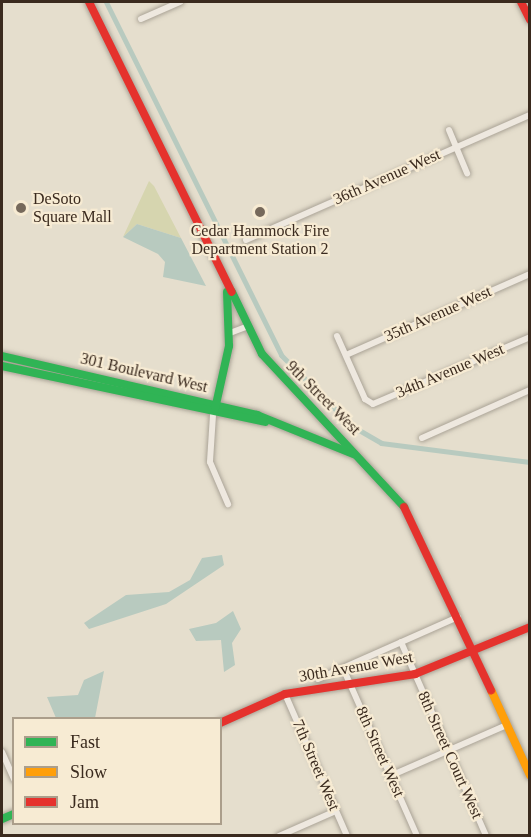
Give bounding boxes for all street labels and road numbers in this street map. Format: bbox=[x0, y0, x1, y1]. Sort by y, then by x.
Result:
street label: 36th Avenue West bbox=[330, 145, 444, 209]
street label: 35th Avenue West bbox=[381, 282, 495, 346]
street label: 34th Avenue West bbox=[393, 339, 507, 403]
street label: 301 Boulevard West bbox=[78, 349, 210, 397]
street label: 9th Street West bbox=[282, 357, 364, 439]
street label: 30th Avenue West bbox=[297, 647, 415, 687]
street label: 8th Street Court West bbox=[413, 688, 487, 822]
street label: 8th Street West bbox=[351, 704, 409, 800]
street label: 7th Street West bbox=[288, 716, 344, 814]

